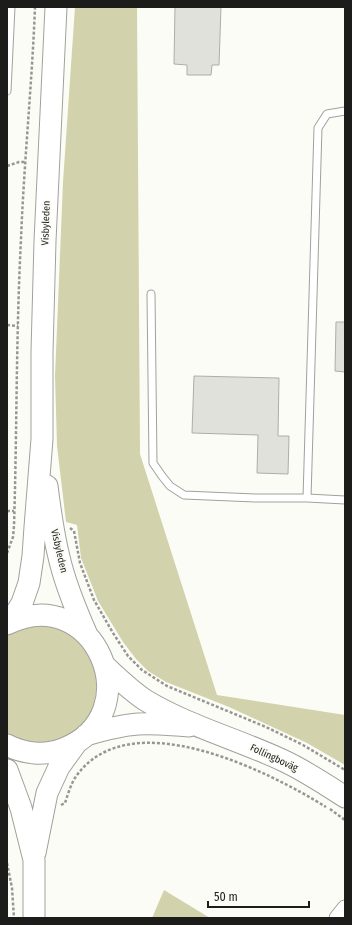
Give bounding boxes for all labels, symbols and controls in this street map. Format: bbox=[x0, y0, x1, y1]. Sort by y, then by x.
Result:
street label: Visbyleden bbox=[39, 200, 53, 246]
street label: Visbyleden bbox=[48, 528, 70, 574]
street label: Follingboväg bbox=[248, 742, 300, 774]
scale bar bbox=[208, 883, 309, 909]
text: 50 m bbox=[214, 890, 238, 904]

